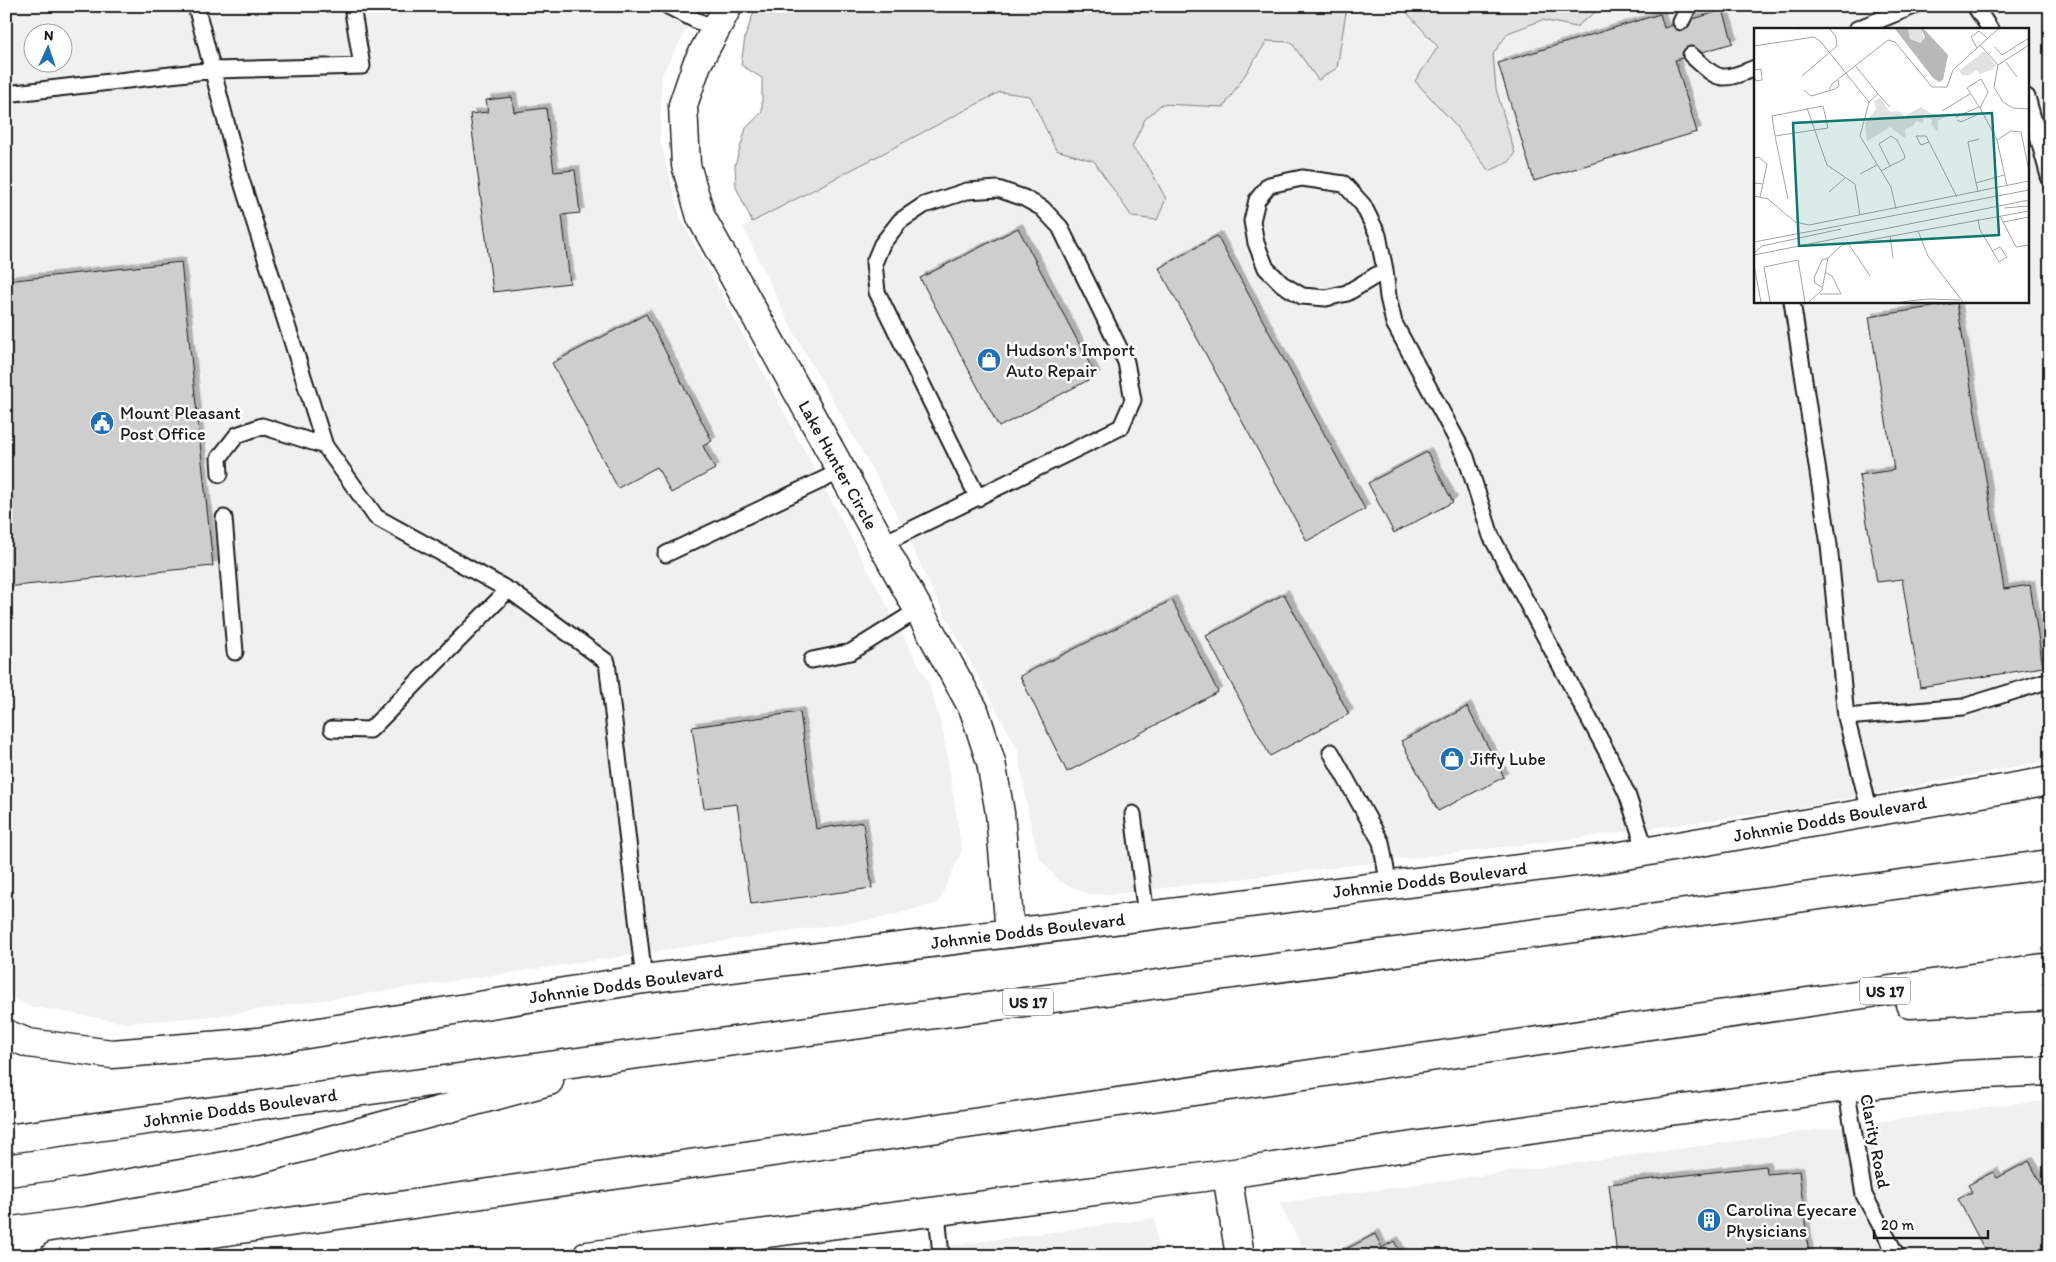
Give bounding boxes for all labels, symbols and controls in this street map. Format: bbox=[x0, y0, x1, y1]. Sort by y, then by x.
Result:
north arrow bbox=[22, 22, 72, 72]
text: N bbox=[43, 27, 54, 44]
inset map bbox=[1754, 28, 2028, 302]
place label: Hudson's Import Auto Repair bbox=[1006, 339, 1135, 382]
shop icon: Hudson's Import Auto Repair bbox=[976, 347, 1002, 373]
street label: Lake Hunter Circle bbox=[793, 397, 883, 533]
place label: Mount Pleasant Post Office bbox=[120, 402, 241, 445]
public building icon: Mount Pleasant Post Office bbox=[89, 410, 115, 436]
shop icon: Jiffy Lube bbox=[1439, 746, 1465, 772]
place label: Jiffy Lube bbox=[1470, 748, 1546, 770]
street label: Johnnie Dodds Boulevard bbox=[1732, 791, 1928, 847]
street label: Johnnie Dodds Boulevard bbox=[1331, 857, 1529, 903]
street label: Johnnie Dodds Boulevard bbox=[929, 908, 1127, 954]
street label: Johnnie Dodds Boulevard bbox=[528, 959, 725, 1009]
road number: US 17 bbox=[1860, 978, 1910, 1004]
road number: US 17 bbox=[1003, 989, 1053, 1016]
street label: Johnnie Dodds Boulevard bbox=[142, 1083, 339, 1133]
street label: Clarity Road bbox=[1855, 1092, 1895, 1190]
place label: Carolina Eyecare Physicians bbox=[1726, 1199, 1857, 1242]
building icon: Carolina Eyecare Physicians bbox=[1696, 1207, 1722, 1233]
scale bar bbox=[1874, 1207, 1987, 1239]
text: 20 m bbox=[1881, 1216, 1915, 1234]

